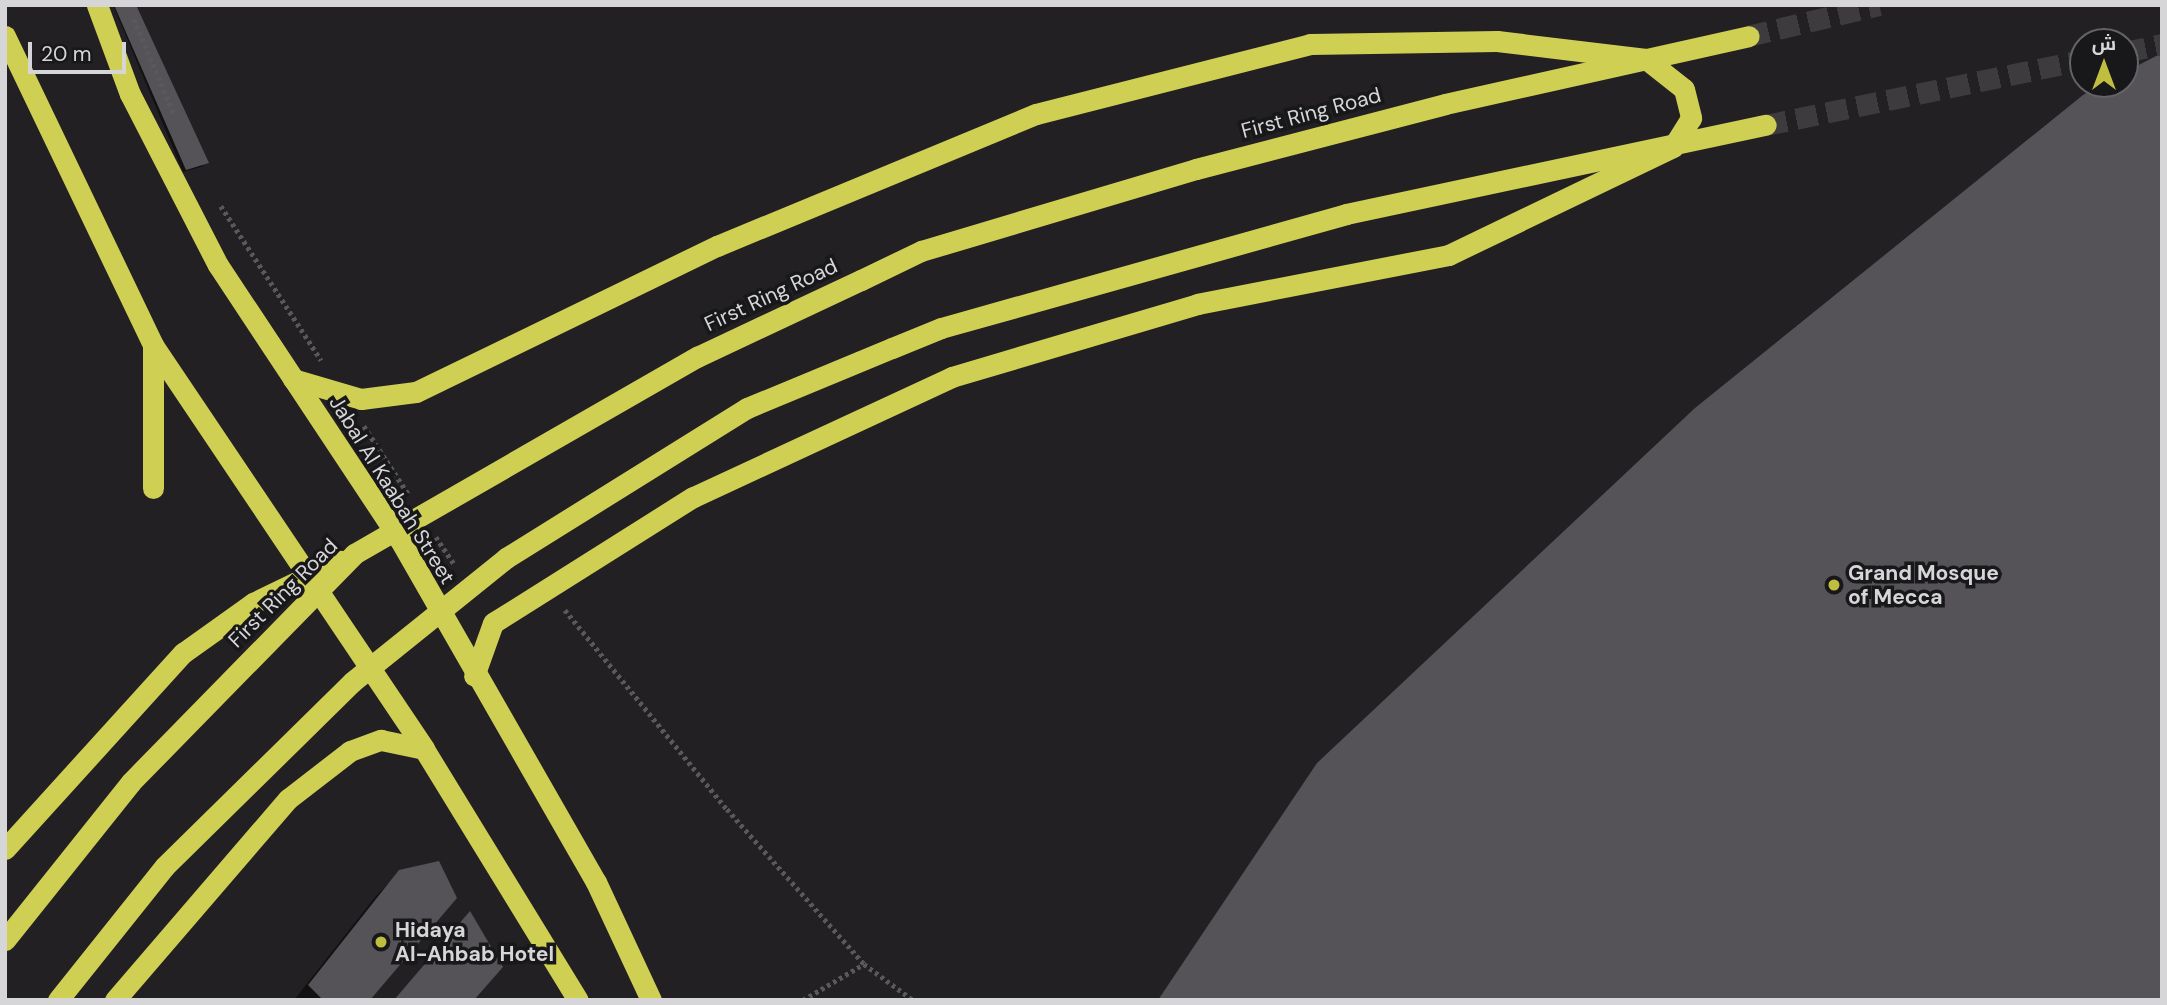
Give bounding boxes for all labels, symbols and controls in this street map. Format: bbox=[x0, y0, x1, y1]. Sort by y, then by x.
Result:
scale bar bbox=[32, 28, 130, 72]
north arrow bbox=[2069, 28, 2139, 98]
text: ش bbox=[2092, 31, 2116, 56]
text: 20 m bbox=[41, 40, 92, 68]
street label: First Ring Road bbox=[1238, 82, 1384, 144]
street label: First Ring Road bbox=[701, 253, 841, 337]
street label: Jabal Al Kaabah Street bbox=[324, 391, 460, 589]
street label: First Ring Road bbox=[223, 533, 343, 653]
place label: Grand Mosque of Mecca bbox=[1848, 560, 1999, 610]
marker: Grand Mosque of Mecca bbox=[1826, 577, 1842, 593]
place label: Hidaya Al-Ahbab Hotel bbox=[395, 917, 554, 967]
marker: Hidaya Al-Ahbab Hotel bbox=[373, 934, 389, 950]

